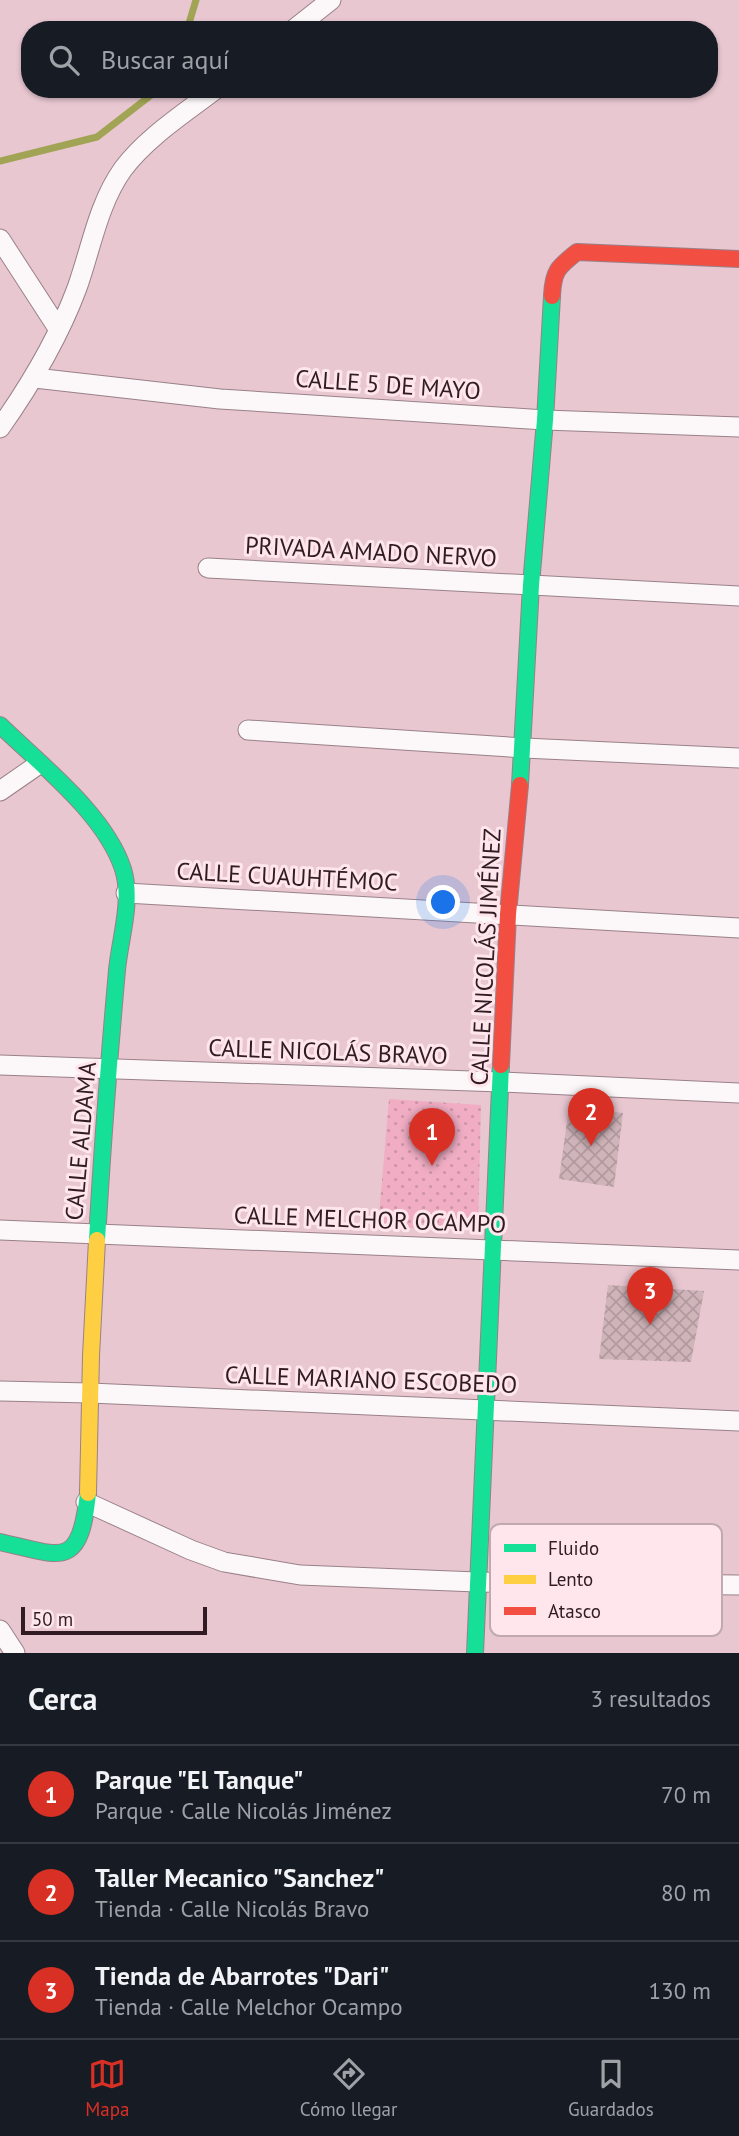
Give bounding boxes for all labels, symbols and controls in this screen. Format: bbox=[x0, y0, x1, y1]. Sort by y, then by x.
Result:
search box bbox=[21, 21, 718, 98]
icon: search bbox=[45, 41, 83, 79]
text: Buscar aquí bbox=[101, 43, 229, 76]
street label: CALLE 5 DE MAYO bbox=[294, 363, 482, 406]
street label: PRIVADA AMADO NERVO bbox=[244, 529, 498, 574]
street label: CALLE NICOLÁS JIMÉNEZ bbox=[463, 828, 508, 1086]
street label: CALLE CUAUHTÉMOC bbox=[176, 855, 398, 898]
your location bbox=[426, 885, 460, 919]
street label: CALLE NICOLÁS BRAVO bbox=[208, 1032, 448, 1071]
street label: CALLE ALDAMA bbox=[58, 1060, 103, 1222]
pin: 2 bbox=[568, 1088, 614, 1146]
pin: 1 bbox=[409, 1108, 455, 1166]
street label: CALLE MELCHOR OCAMPO bbox=[233, 1199, 507, 1240]
pin: 3 bbox=[627, 1267, 673, 1325]
street label: CALLE MARIANO ESCOBEDO bbox=[224, 1359, 518, 1400]
legend bbox=[490, 1524, 722, 1636]
text: Fluido bbox=[548, 1536, 599, 1560]
text: Lento bbox=[548, 1567, 593, 1591]
text: Atasco bbox=[548, 1599, 601, 1623]
scale bar bbox=[21, 1604, 206, 1636]
text: 50 m bbox=[32, 1607, 73, 1631]
text: Cerca bbox=[28, 1679, 97, 1718]
text: 3 resultados bbox=[590, 1684, 711, 1713]
text: Parque "El Tanque" bbox=[95, 1763, 303, 1796]
text: 1 bbox=[44, 1780, 58, 1809]
text: 70 m bbox=[661, 1780, 711, 1809]
text: Parque · Calle Nicolás Jiménez bbox=[95, 1796, 392, 1825]
text: Taller Mecanico "Sanchez" bbox=[95, 1861, 384, 1894]
text: 2 bbox=[44, 1878, 58, 1907]
text: 80 m bbox=[661, 1878, 711, 1907]
text: Tienda · Calle Nicolás Bravo bbox=[95, 1894, 369, 1923]
text: Tienda de Abarrotes "Dari" bbox=[95, 1959, 389, 1992]
text: 3 bbox=[44, 1976, 58, 2005]
text: 130 m bbox=[649, 1976, 711, 2005]
text: Tienda · Calle Melchor Ocampo bbox=[95, 1992, 403, 2021]
tab: Mapa bbox=[85, 2055, 129, 2121]
tab: Cómo llegar bbox=[300, 2055, 398, 2121]
tab: Guardados bbox=[568, 2055, 654, 2121]

